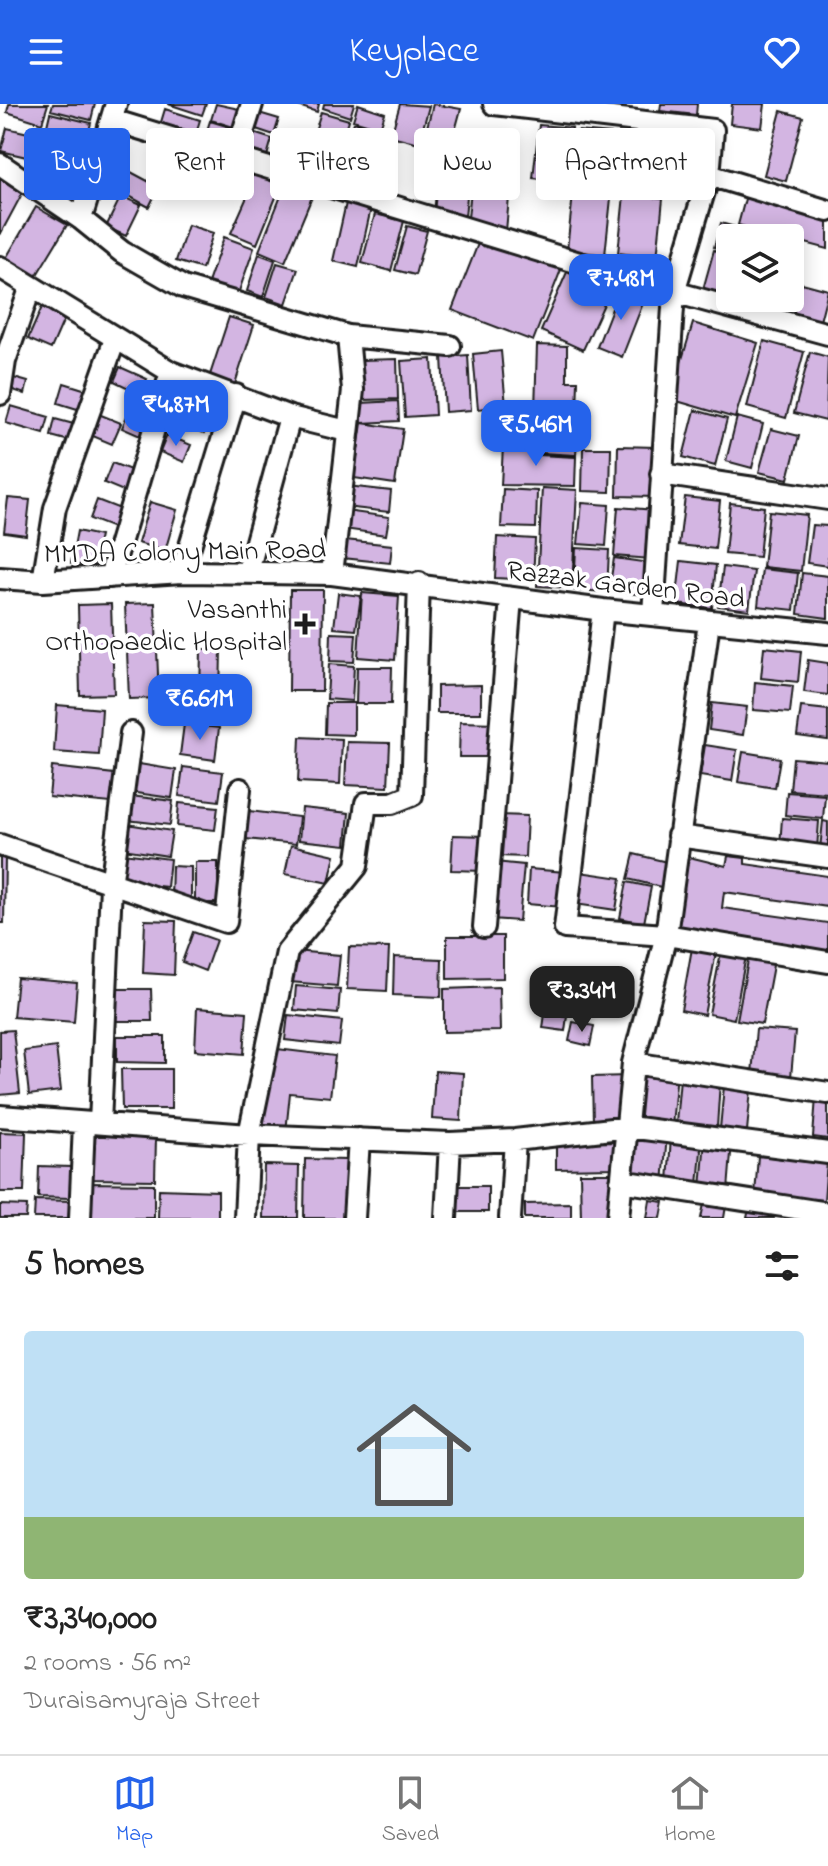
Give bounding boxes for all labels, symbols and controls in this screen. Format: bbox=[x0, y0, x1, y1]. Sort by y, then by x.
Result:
text: Keyplace bbox=[349, 26, 479, 79]
icon: menu bbox=[24, 30, 68, 74]
icon: heart bbox=[760, 30, 804, 74]
chip: Buy bbox=[24, 128, 130, 200]
chip: Rent bbox=[146, 128, 254, 200]
chip: Filters bbox=[270, 128, 398, 200]
chip: New bbox=[414, 128, 520, 200]
chip: Apartment bbox=[536, 128, 715, 200]
map controls bbox=[716, 224, 804, 312]
button: layers bbox=[716, 224, 804, 312]
pin: ₹7.48M bbox=[556, 254, 686, 322]
text: ₹7.48M bbox=[587, 261, 655, 299]
pin: ₹4.87M bbox=[111, 380, 241, 448]
text: ₹4.87M bbox=[142, 387, 210, 425]
pin: ₹5.46M bbox=[471, 400, 601, 468]
text: ₹5.46M bbox=[499, 407, 573, 445]
street label: MMDA Colony Main Road bbox=[44, 531, 327, 576]
street label: Razzak Garden Road bbox=[504, 552, 747, 621]
place label: Vasanthi Orthopaedic Hospital bbox=[45, 591, 287, 664]
marker: Vasanthi Orthopaedic Hospital bbox=[294, 613, 316, 635]
pin: ₹6.61M bbox=[135, 674, 265, 742]
text: ₹6.61M bbox=[166, 681, 234, 719]
pin: ₹3.34M bbox=[517, 966, 647, 1034]
text: ₹3.34M bbox=[548, 973, 616, 1011]
text: 5 homes bbox=[24, 1241, 145, 1291]
icon: filters bbox=[760, 1244, 804, 1288]
icon: home bbox=[342, 1383, 486, 1527]
text: ₹3,340,000 bbox=[24, 1595, 157, 1645]
text: 2 rooms · 56 m² bbox=[24, 1645, 191, 1683]
text: Duraisamyraja Street bbox=[24, 1683, 260, 1721]
tab: Map bbox=[113, 1771, 157, 1851]
tab: Saved bbox=[382, 1771, 439, 1851]
tab: Home bbox=[664, 1771, 715, 1851]

